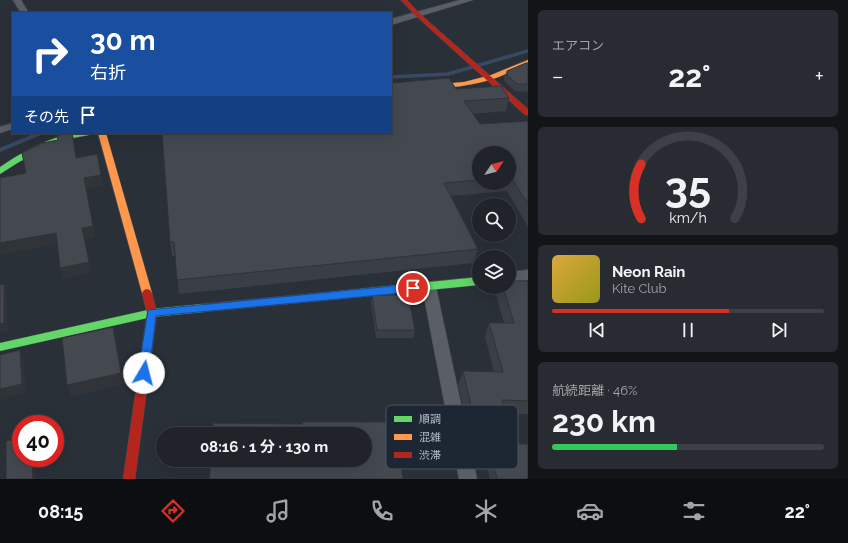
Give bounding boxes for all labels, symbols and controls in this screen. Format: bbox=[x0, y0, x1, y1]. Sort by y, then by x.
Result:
text: 30 m bbox=[90, 24, 156, 57]
icon: right bbox=[24, 28, 76, 80]
text: エアコン bbox=[552, 38, 604, 53]
text: 22° bbox=[668, 59, 710, 94]
text: 右折 bbox=[90, 62, 126, 83]
text: − bbox=[552, 63, 564, 89]
text: + bbox=[815, 63, 824, 89]
icon: arrive bbox=[77, 104, 99, 126]
text: その先 bbox=[24, 108, 69, 126]
north arrow bbox=[472, 146, 516, 190]
map controls bbox=[472, 146, 516, 294]
text: 35 bbox=[665, 163, 711, 212]
button: search bbox=[472, 198, 516, 242]
text: km/h bbox=[669, 209, 707, 225]
button: layers bbox=[472, 250, 516, 294]
text: Neon Rain bbox=[612, 263, 685, 281]
pin bbox=[396, 271, 430, 305]
icon: arrive bbox=[402, 277, 424, 299]
text: Kite Club bbox=[612, 281, 667, 296]
icon: previous bbox=[586, 319, 608, 341]
icon: pause bbox=[677, 319, 699, 341]
icon: next bbox=[768, 319, 790, 341]
position arrow bbox=[123, 352, 165, 394]
text: 航続距離 · 46% bbox=[552, 383, 637, 398]
text: 230 km bbox=[552, 404, 656, 439]
legend bbox=[386, 405, 518, 469]
text: 順調 bbox=[419, 413, 441, 426]
speed limit sign: 40 bbox=[12, 415, 64, 467]
text: 混雑 bbox=[419, 431, 441, 444]
text: 08:16 · 1 分 · 130 m bbox=[200, 438, 328, 456]
text: 渋滞 bbox=[419, 449, 441, 462]
icon: directions bbox=[159, 497, 187, 525]
icon: music bbox=[264, 497, 292, 525]
icon: phone bbox=[368, 497, 396, 525]
icon: climate bbox=[472, 497, 500, 525]
icon: car bbox=[576, 497, 604, 525]
icon: filters bbox=[680, 497, 708, 525]
text: 08:15 bbox=[38, 501, 83, 522]
text: 22° bbox=[785, 501, 810, 522]

